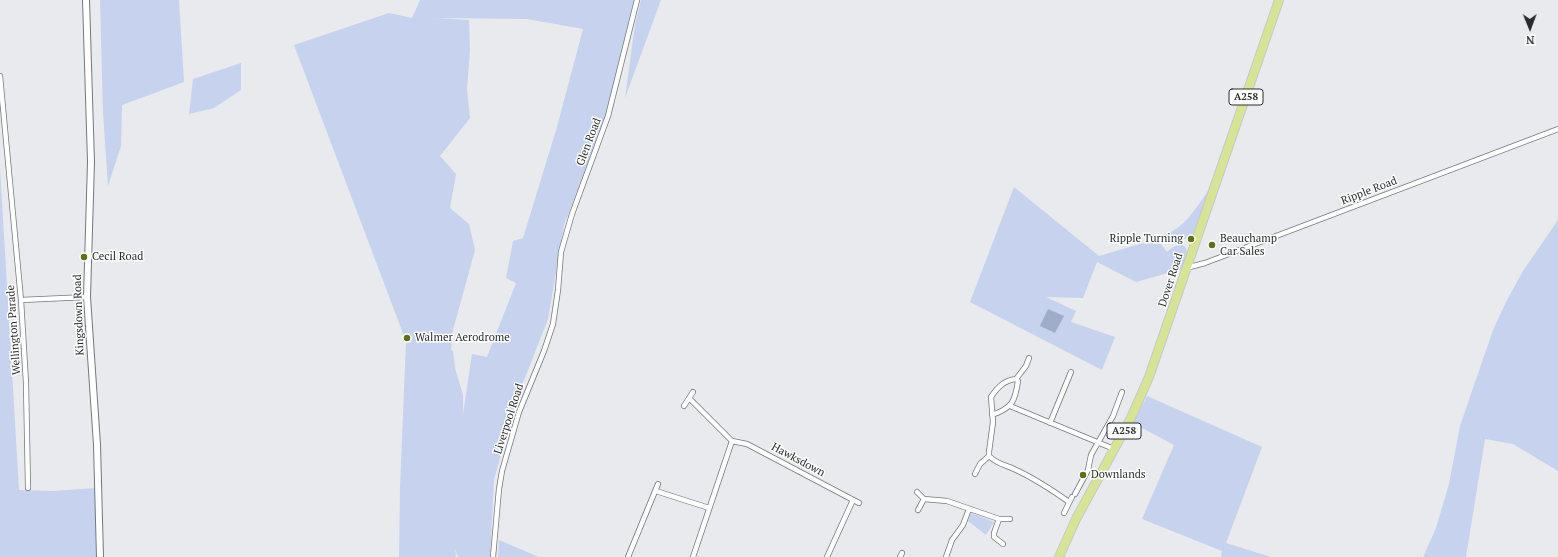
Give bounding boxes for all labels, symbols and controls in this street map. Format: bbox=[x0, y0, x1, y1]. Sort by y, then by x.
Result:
north arrow bbox=[1510, 8, 1550, 48]
text: N bbox=[1526, 33, 1535, 47]
road number: A258 bbox=[1229, 89, 1263, 105]
street label: Glen Road bbox=[574, 116, 604, 168]
street label: Ripple Road bbox=[1339, 174, 1399, 208]
place label: Ripple Turning bbox=[1110, 232, 1183, 246]
place label: Beauchamp Car Sales bbox=[1220, 232, 1277, 258]
marker: Ripple Turning bbox=[1186, 234, 1196, 244]
marker: Beauchamp Car Sales bbox=[1207, 240, 1217, 250]
place label: Cecil Road bbox=[92, 250, 143, 264]
street label: Dover Road bbox=[1156, 251, 1186, 309]
marker: Cecil Road bbox=[79, 252, 89, 262]
street label: Kingsdown Road bbox=[71, 274, 87, 356]
street label: Wellington Parade bbox=[4, 285, 24, 375]
place label: Walmer Aerodrome bbox=[415, 331, 510, 345]
marker: Walmer Aerodrome bbox=[402, 333, 412, 343]
street label: Liverpool Road bbox=[491, 382, 527, 456]
road number: A258 bbox=[1107, 423, 1141, 439]
street label: Hawksdown bbox=[769, 440, 827, 480]
place label: Downlands bbox=[1091, 468, 1146, 482]
marker: Downlands bbox=[1078, 470, 1088, 480]

